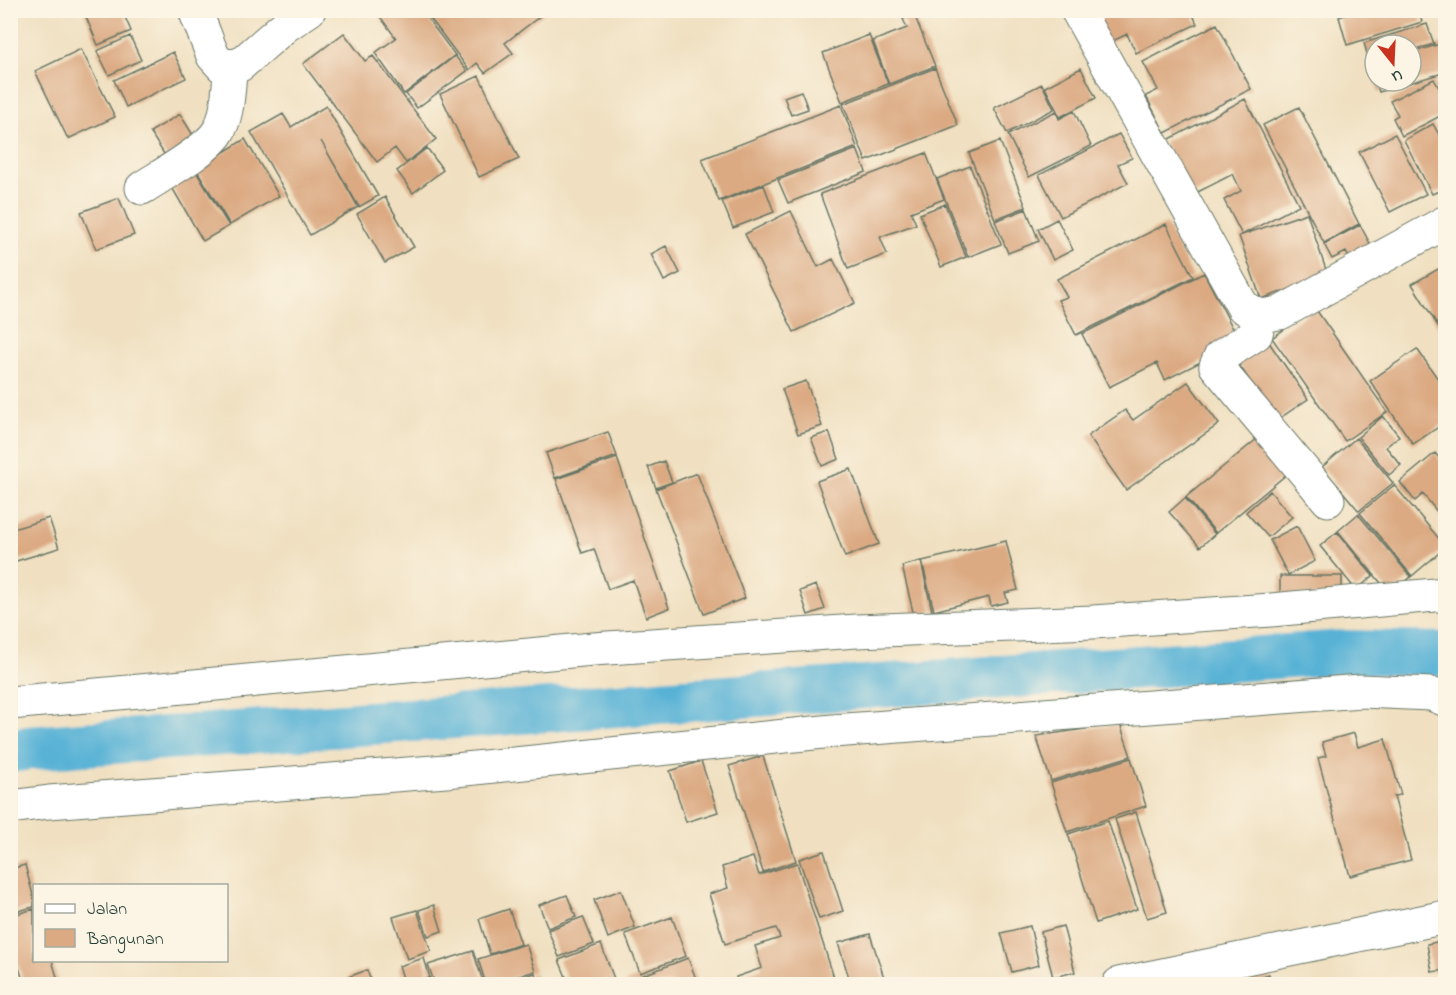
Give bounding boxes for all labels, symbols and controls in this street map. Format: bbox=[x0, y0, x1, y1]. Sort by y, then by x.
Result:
north arrow bbox=[1363, 33, 1423, 93]
text: U bbox=[1388, 62, 1406, 88]
legend bbox=[33, 884, 228, 962]
text: Jalan bbox=[87, 897, 127, 923]
text: Bangunan bbox=[86, 927, 164, 954]

